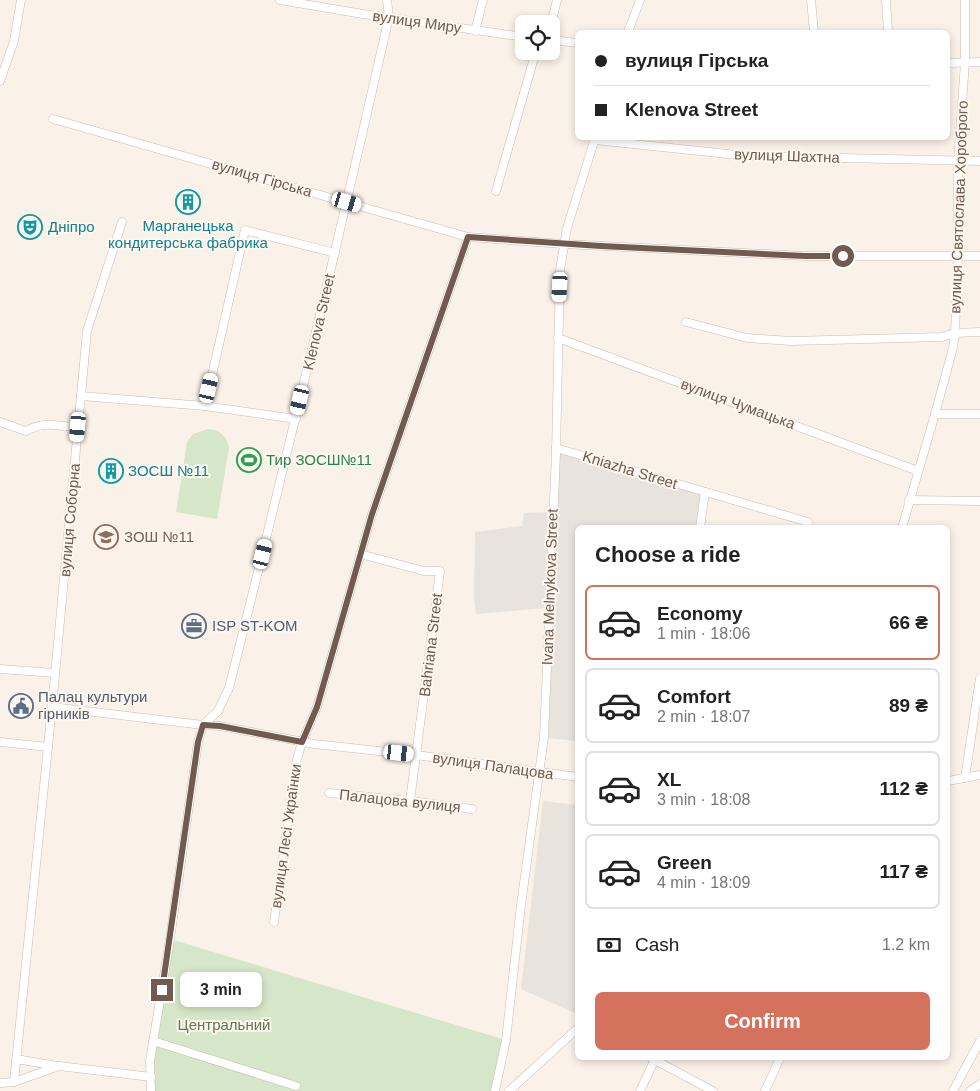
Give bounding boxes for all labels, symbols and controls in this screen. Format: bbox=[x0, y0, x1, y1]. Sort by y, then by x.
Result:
street label: вулиця Миру bbox=[372, 7, 463, 36]
map controls bbox=[515, 15, 560, 60]
button: locate bbox=[515, 15, 560, 60]
text: вулиця Гірська bbox=[625, 50, 768, 71]
text: Klenova Street bbox=[625, 99, 758, 120]
street label: вулиця Святослава Хороброго bbox=[946, 100, 971, 314]
street label: вулиця Шахтна bbox=[734, 145, 841, 166]
street label: вулиця Гірська bbox=[210, 155, 315, 200]
building icon: Марганецька кондитерська фабрика bbox=[175, 189, 201, 215]
car bbox=[330, 191, 363, 213]
theatre icon: Дніпро bbox=[17, 214, 43, 240]
place label: Марганецька кондитерська фабрика bbox=[108, 217, 269, 251]
place label: Дніпро bbox=[48, 218, 95, 235]
route start bbox=[832, 245, 854, 267]
street label: Klenova Street bbox=[299, 271, 338, 372]
car bbox=[551, 272, 568, 302]
car bbox=[198, 372, 219, 404]
street label: вулиця Чумацька bbox=[679, 375, 798, 432]
car bbox=[289, 384, 310, 416]
car bbox=[69, 411, 86, 443]
sports icon: Тир ЗОСШ№11 bbox=[236, 447, 262, 473]
street label: Kniazha Street bbox=[581, 447, 680, 492]
place label: Тир ЗОСШ№11 bbox=[266, 451, 372, 468]
building icon: ЗОСШ №11 bbox=[98, 458, 124, 484]
street label: вулиця Соборна bbox=[56, 462, 83, 577]
place label: ЗОСШ №11 bbox=[128, 462, 209, 479]
street label: Ivana Melnykova Street bbox=[538, 508, 561, 666]
school or university icon: ЗОШ №11 bbox=[93, 524, 119, 550]
place label: ЗОШ №11 bbox=[124, 528, 194, 545]
car bbox=[252, 538, 273, 570]
text: Choose a ride bbox=[595, 542, 740, 567]
street label: Bahriana Street bbox=[416, 591, 445, 698]
icon: car bbox=[597, 600, 642, 645]
text: Economy bbox=[657, 603, 743, 624]
text: 66 ₴ bbox=[889, 612, 928, 633]
office icon: ISP ST-KOM bbox=[181, 613, 207, 639]
place label: ISP ST-KOM bbox=[212, 617, 298, 634]
text: 1 min · 18:06 bbox=[657, 625, 750, 642]
icon: car bbox=[597, 683, 642, 728]
text: Comfort bbox=[657, 686, 731, 707]
place label: Палац культури гірників bbox=[38, 688, 147, 722]
public building icon: Палац культури гірників bbox=[8, 693, 34, 719]
text: 89 ₴ bbox=[889, 695, 928, 716]
text: 2 min · 18:07 bbox=[657, 708, 750, 725]
car bbox=[383, 744, 414, 762]
street label: вулиця Палацова bbox=[432, 749, 555, 782]
street label: вулиця Лесі Українки bbox=[267, 763, 304, 909]
icon: car bbox=[597, 766, 642, 811]
text: XL bbox=[657, 769, 681, 790]
text: 112 ₴ bbox=[879, 778, 928, 799]
street label: Палацова вулиця bbox=[339, 786, 462, 815]
text: 3 min · 18:08 bbox=[657, 791, 750, 808]
icon: car bbox=[597, 849, 642, 894]
text: Green bbox=[657, 852, 712, 873]
text: 117 ₴ bbox=[879, 861, 928, 882]
text: 4 min · 18:09 bbox=[657, 874, 750, 891]
icon: cash bbox=[595, 931, 623, 959]
text: Cash bbox=[635, 934, 679, 955]
text: 1.2 km bbox=[882, 936, 930, 953]
callout: 3 min bbox=[180, 972, 262, 1008]
route end bbox=[151, 979, 173, 1001]
text: 3 min bbox=[200, 981, 242, 998]
button: Confirm bbox=[595, 992, 930, 1050]
park label: Центральний bbox=[178, 1016, 270, 1033]

